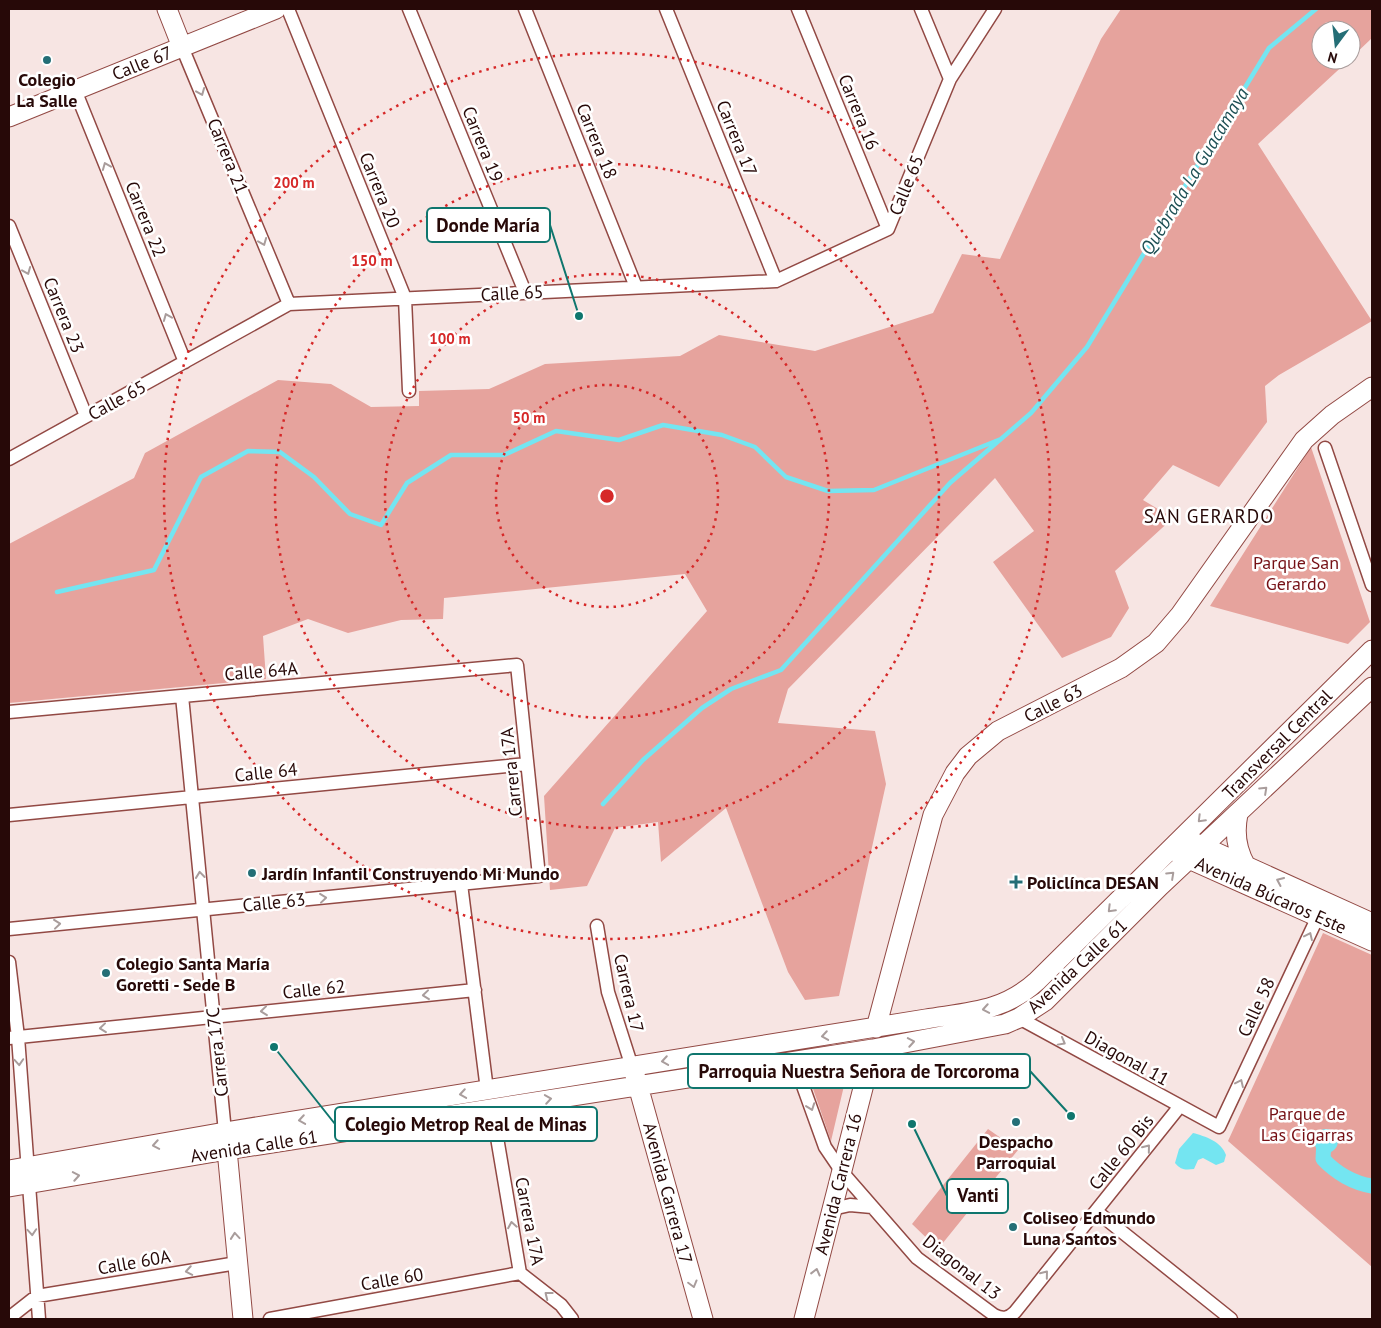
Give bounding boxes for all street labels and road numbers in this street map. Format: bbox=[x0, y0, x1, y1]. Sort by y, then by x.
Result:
street label: Calle 67 bbox=[108, 41, 176, 85]
street label: Carrera 16 bbox=[833, 71, 885, 153]
street label: Carrera 17 bbox=[711, 97, 763, 179]
street label: Carrera 18 bbox=[571, 100, 623, 182]
street label: Carrera 19 bbox=[457, 103, 509, 185]
street label: Carrera 21 bbox=[202, 115, 254, 197]
street label: Carrera 20 bbox=[354, 149, 406, 231]
street label: Calle 65 bbox=[884, 151, 928, 219]
street label: Carrera 22 bbox=[120, 178, 172, 260]
street label: Carrera 23 bbox=[38, 274, 90, 356]
street label: Calle 65 bbox=[480, 280, 544, 306]
street label: Calle 65 bbox=[84, 375, 150, 425]
street label: Calle 64A bbox=[223, 656, 299, 686]
street label: Calle 63 bbox=[1020, 678, 1086, 728]
street label: Transversal Central bbox=[1217, 684, 1337, 804]
street label: Carrera 17A bbox=[495, 726, 527, 818]
street label: Calle 64 bbox=[233, 757, 299, 787]
street label: Avenida Búcaros Este bbox=[1192, 851, 1350, 939]
street label: Calle 63 bbox=[241, 887, 307, 917]
street label: Avenida Calle 61 bbox=[1022, 914, 1132, 1018]
street label: Carrera 17 bbox=[609, 952, 649, 1034]
street label: Calle 62 bbox=[281, 974, 347, 1004]
street label: Calle 58 bbox=[1232, 974, 1280, 1040]
street label: Carrera 17C bbox=[201, 1006, 233, 1098]
street label: Diagonal 11 bbox=[1081, 1025, 1173, 1091]
street label: Calle 60 Bis bbox=[1084, 1110, 1158, 1194]
street label: Avenida Carrera 16 bbox=[809, 1111, 867, 1257]
street label: Avenida Carrera 17 bbox=[638, 1120, 698, 1266]
street label: Avenida Calle 61 bbox=[189, 1125, 319, 1167]
street label: Carrera 17A bbox=[510, 1175, 550, 1267]
street label: Diagonal 13 bbox=[918, 1229, 1006, 1305]
street label: Calle 60A bbox=[96, 1244, 173, 1280]
street label: Calle 60 bbox=[359, 1262, 425, 1296]

